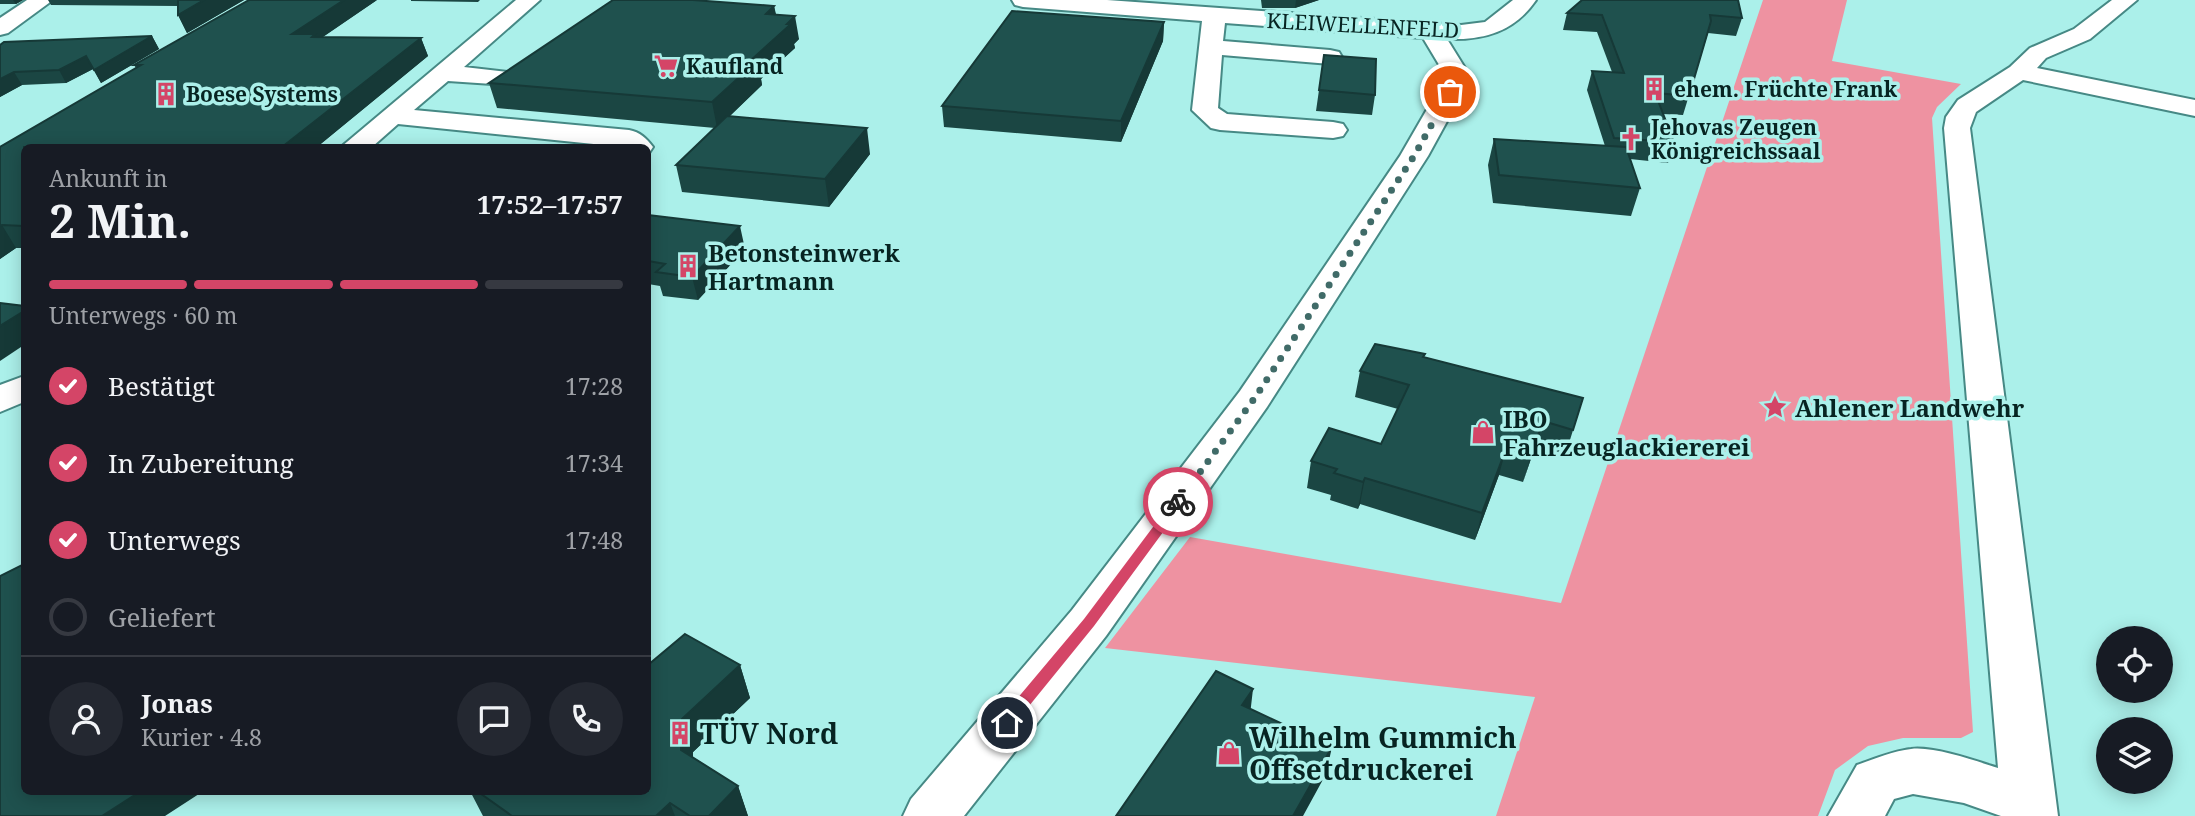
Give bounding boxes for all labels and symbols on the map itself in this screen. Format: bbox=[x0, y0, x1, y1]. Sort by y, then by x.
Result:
street label: KLEIWELLENFELD bbox=[1266, 6, 1460, 44]
supermarket icon: Kaufland bbox=[652, 52, 680, 80]
place label: Kaufland bbox=[686, 52, 784, 80]
pin bbox=[1420, 62, 1480, 122]
building icon: ehem. Früchte Frank bbox=[1640, 75, 1668, 103]
place label: ehem. Früchte Frank bbox=[1674, 75, 1898, 103]
building icon: Boese Systems bbox=[152, 80, 180, 108]
place label: Boese Systems bbox=[186, 80, 338, 108]
place label: Jehovas Zeugen Königreichssaal bbox=[1650, 113, 1821, 165]
church icon: Jehovas Zeugen Königreichssaal bbox=[1617, 125, 1645, 153]
place label: Betonsteinwerk Hartmann bbox=[708, 236, 901, 297]
building icon: Betonsteinwerk Hartmann bbox=[674, 252, 702, 280]
place label: Ahlener Landwehr bbox=[1795, 391, 2025, 424]
place icon: Ahlener Landwehr bbox=[1761, 393, 1789, 421]
place label: IBO Fahrzeuglackiererei bbox=[1503, 402, 1750, 463]
shop icon: IBO Fahrzeuglackiererei bbox=[1469, 418, 1497, 446]
courier bbox=[1143, 467, 1213, 537]
pin bbox=[977, 693, 1037, 753]
place label: TÜV Nord bbox=[700, 714, 838, 752]
place label: Wilhelm Gummich Offsetdruckerei bbox=[1249, 718, 1517, 788]
building icon: TÜV Nord bbox=[666, 719, 694, 747]
shop icon: Wilhelm Gummich Offsetdruckerei bbox=[1215, 739, 1243, 767]

